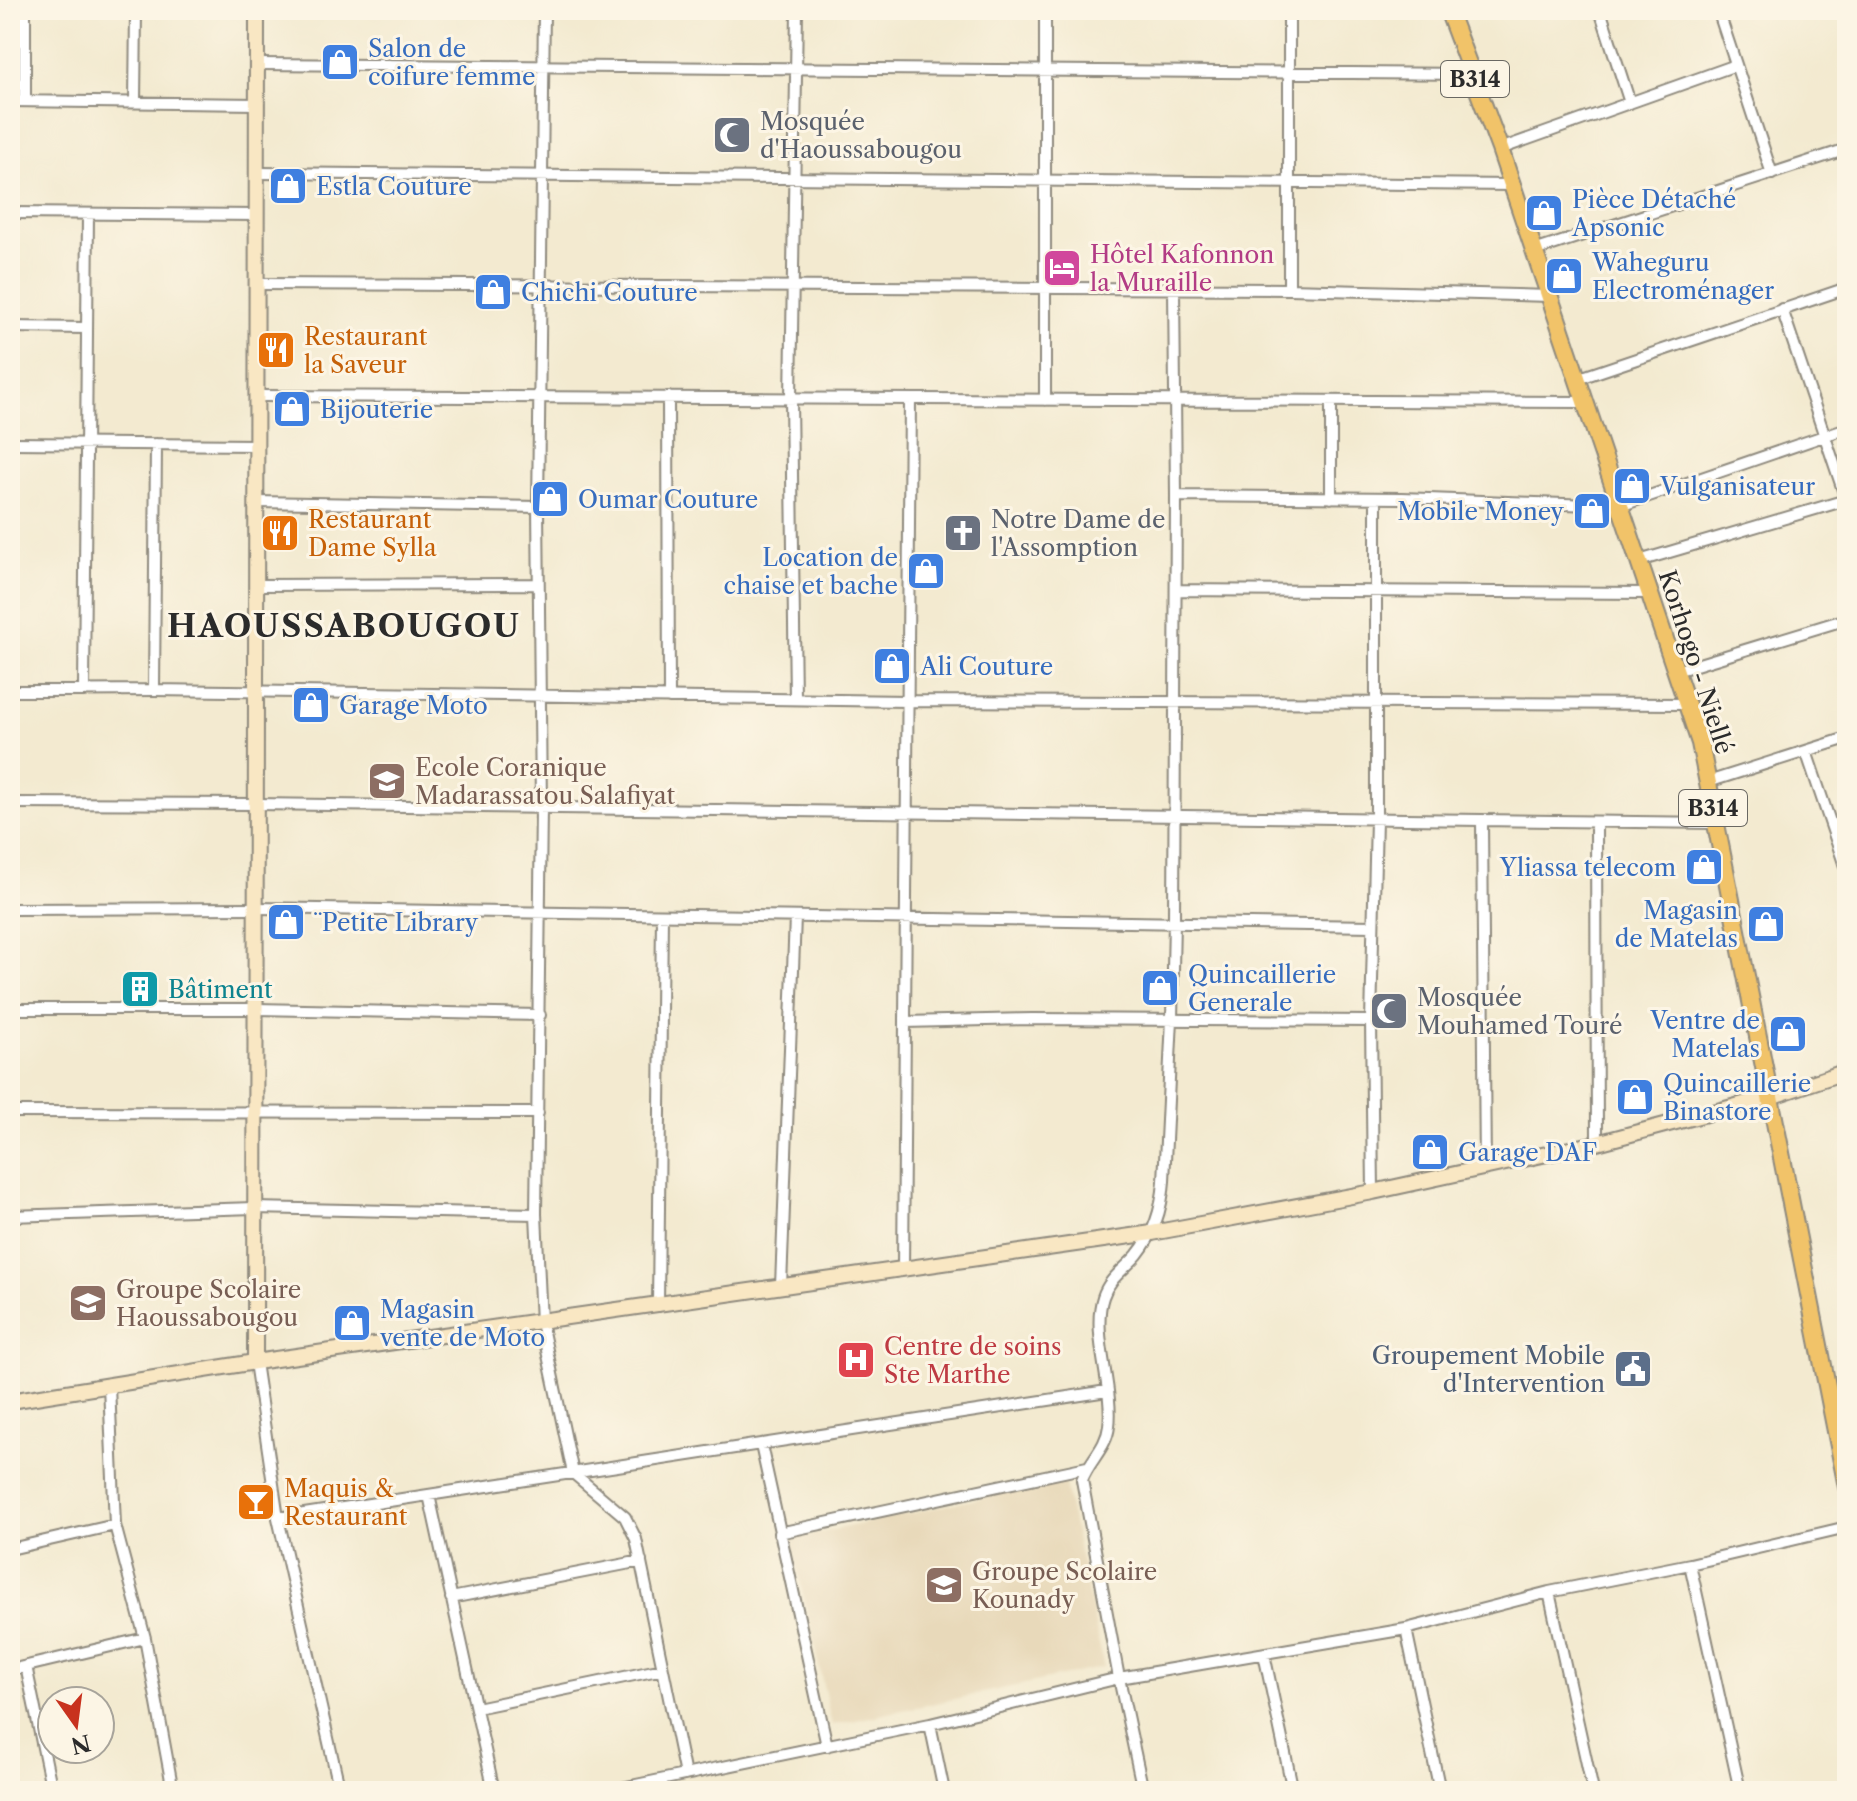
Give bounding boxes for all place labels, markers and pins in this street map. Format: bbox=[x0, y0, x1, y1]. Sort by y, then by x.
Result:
place label: Salon de coifure femme bbox=[368, 34, 535, 91]
shop icon: Salon de coifure femme bbox=[319, 41, 361, 83]
place label: Mosquée d'Haoussabougou bbox=[760, 107, 962, 164]
mosque icon: Mosquée d'Haoussabougou bbox=[711, 114, 753, 156]
shop icon: Estla Couture bbox=[267, 165, 309, 207]
place label: Estla Couture bbox=[316, 172, 472, 201]
place label: Pièce Détaché Apsonic bbox=[1571, 185, 1736, 242]
shop icon: Pièce Détaché Apsonic bbox=[1523, 192, 1565, 234]
place label: Hôtel Kafonnon la Muraille bbox=[1090, 240, 1274, 297]
hotel icon: Hôtel Kafonnon la Muraille bbox=[1041, 247, 1083, 289]
place label: Waheguru Electroménager bbox=[1591, 248, 1774, 305]
shop icon: Waheguru Electroménager bbox=[1543, 255, 1585, 297]
shop icon: Chichi Couture bbox=[472, 271, 514, 313]
place label: Chichi Couture bbox=[521, 278, 698, 307]
place label: Restaurant la Saveur bbox=[304, 322, 428, 379]
restaurant icon: Restaurant la Saveur bbox=[255, 329, 297, 371]
shop icon: Bijouterie bbox=[271, 388, 313, 430]
place label: Bijouterie bbox=[320, 395, 433, 424]
shop icon: Vulganisateur bbox=[1611, 465, 1653, 507]
place label: Vulganisateur bbox=[1659, 472, 1815, 501]
shop icon: Oumar Couture bbox=[529, 478, 571, 520]
place label: Oumar Couture bbox=[578, 485, 758, 514]
shop icon: Mobile Money bbox=[1571, 490, 1613, 532]
place label: Mobile Money bbox=[1397, 497, 1565, 526]
place label: Restaurant Dame Sylla bbox=[308, 505, 437, 562]
place label: Notre Dame de l'Assomption bbox=[991, 505, 1165, 562]
restaurant icon: Restaurant Dame Sylla bbox=[259, 512, 301, 554]
church icon: Notre Dame de l'Assomption bbox=[942, 512, 984, 554]
place label: Location de chaise et bache bbox=[724, 543, 898, 600]
shop icon: Location de chaise et bache bbox=[905, 550, 947, 592]
shop icon: Ali Couture bbox=[871, 645, 913, 687]
place label: Ali Couture bbox=[919, 652, 1053, 681]
shop icon: Garage Moto bbox=[290, 684, 332, 726]
place label: Garage Moto bbox=[339, 691, 488, 720]
place label: Ecole Coranique Madarassatou Salafiyat bbox=[415, 753, 676, 810]
school or university icon: Ecole Coranique Madarassatou Salafiyat bbox=[366, 760, 408, 802]
shop icon: Yliassa telecom bbox=[1683, 846, 1725, 888]
place label: Yliassa telecom bbox=[1499, 853, 1676, 882]
place label: Magasin de Matelas bbox=[1615, 896, 1738, 953]
shop icon: ¨Petite Library bbox=[265, 901, 307, 943]
shop icon: Magasin de Matelas bbox=[1745, 903, 1787, 945]
place label: ¨Petite Library bbox=[314, 908, 479, 937]
place label: Quincaillerie Generale bbox=[1188, 960, 1336, 1017]
shop icon: Quincaillerie Generale bbox=[1139, 967, 1181, 1009]
building icon: Bâtiment bbox=[119, 968, 161, 1010]
place label: Bâtiment bbox=[168, 975, 273, 1004]
place label: Mosquée Mouhamed Touré bbox=[1417, 983, 1622, 1040]
mosque icon: Mosquée Mouhamed Touré bbox=[1368, 990, 1410, 1032]
place label: Ventre de Matelas bbox=[1649, 1006, 1760, 1063]
shop icon: Ventre de Matelas bbox=[1767, 1013, 1809, 1055]
place label: Quincaillerie Binastore bbox=[1663, 1069, 1811, 1126]
shop icon: Quincaillerie Binastore bbox=[1614, 1076, 1656, 1118]
shop icon: Garage DAF bbox=[1409, 1131, 1451, 1173]
place label: Garage DAF bbox=[1458, 1138, 1597, 1167]
place label: Groupe Scolaire Haoussabougou bbox=[116, 1275, 301, 1332]
school or university icon: Groupe Scolaire Haoussabougou bbox=[67, 1282, 109, 1324]
place label: Magasin vente de Moto bbox=[379, 1295, 545, 1352]
shop icon: Magasin vente de Moto bbox=[331, 1302, 373, 1344]
place label: Centre de soins Ste Marthe bbox=[884, 1332, 1061, 1389]
hospital icon: Centre de soins Ste Marthe bbox=[835, 1339, 877, 1381]
place label: Groupement Mobile d'Intervention bbox=[1372, 1341, 1605, 1398]
public building icon: Groupement Mobile d'Intervention bbox=[1612, 1348, 1654, 1390]
place label: Maquis & Restaurant bbox=[284, 1474, 408, 1531]
bar icon: Maquis & Restaurant bbox=[235, 1481, 277, 1523]
place label: Groupe Scolaire Kounady bbox=[972, 1557, 1157, 1614]
school or university icon: Groupe Scolaire Kounady bbox=[923, 1564, 965, 1606]

